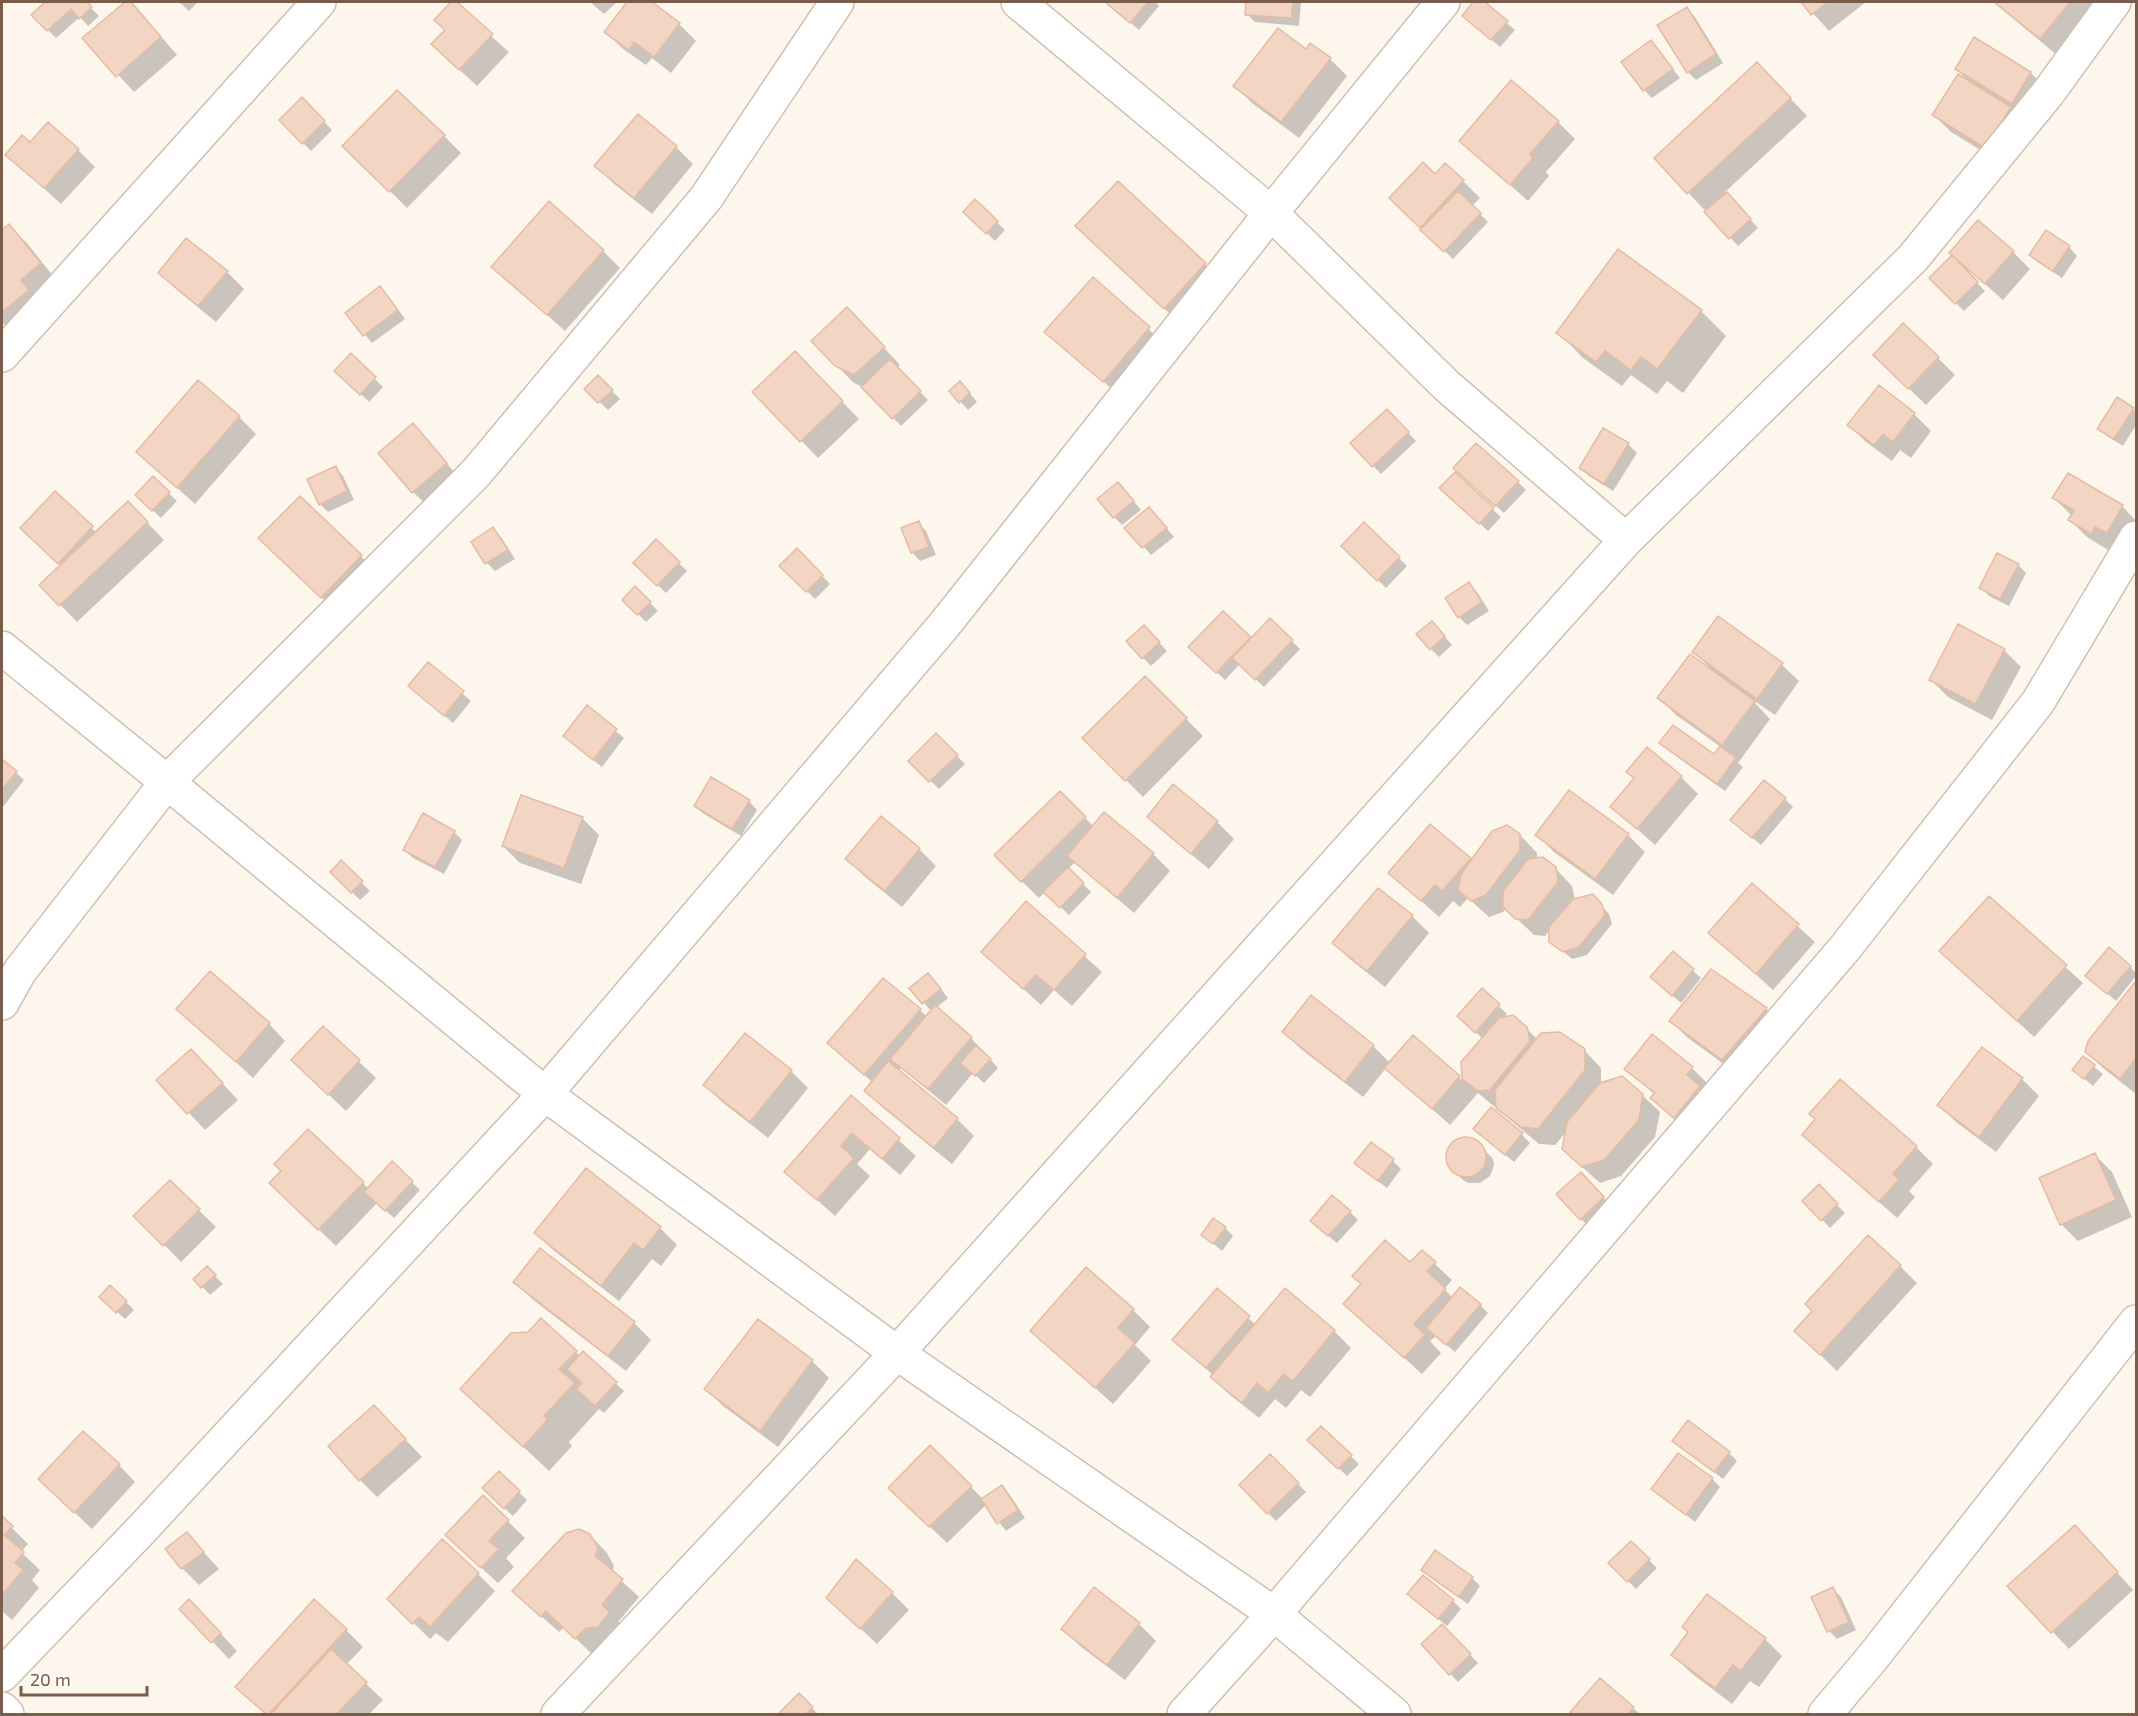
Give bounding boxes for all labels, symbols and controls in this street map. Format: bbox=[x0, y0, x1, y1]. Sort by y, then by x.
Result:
scale bar bbox=[21, 1659, 147, 1697]
text: 20 m bbox=[30, 1668, 71, 1690]

